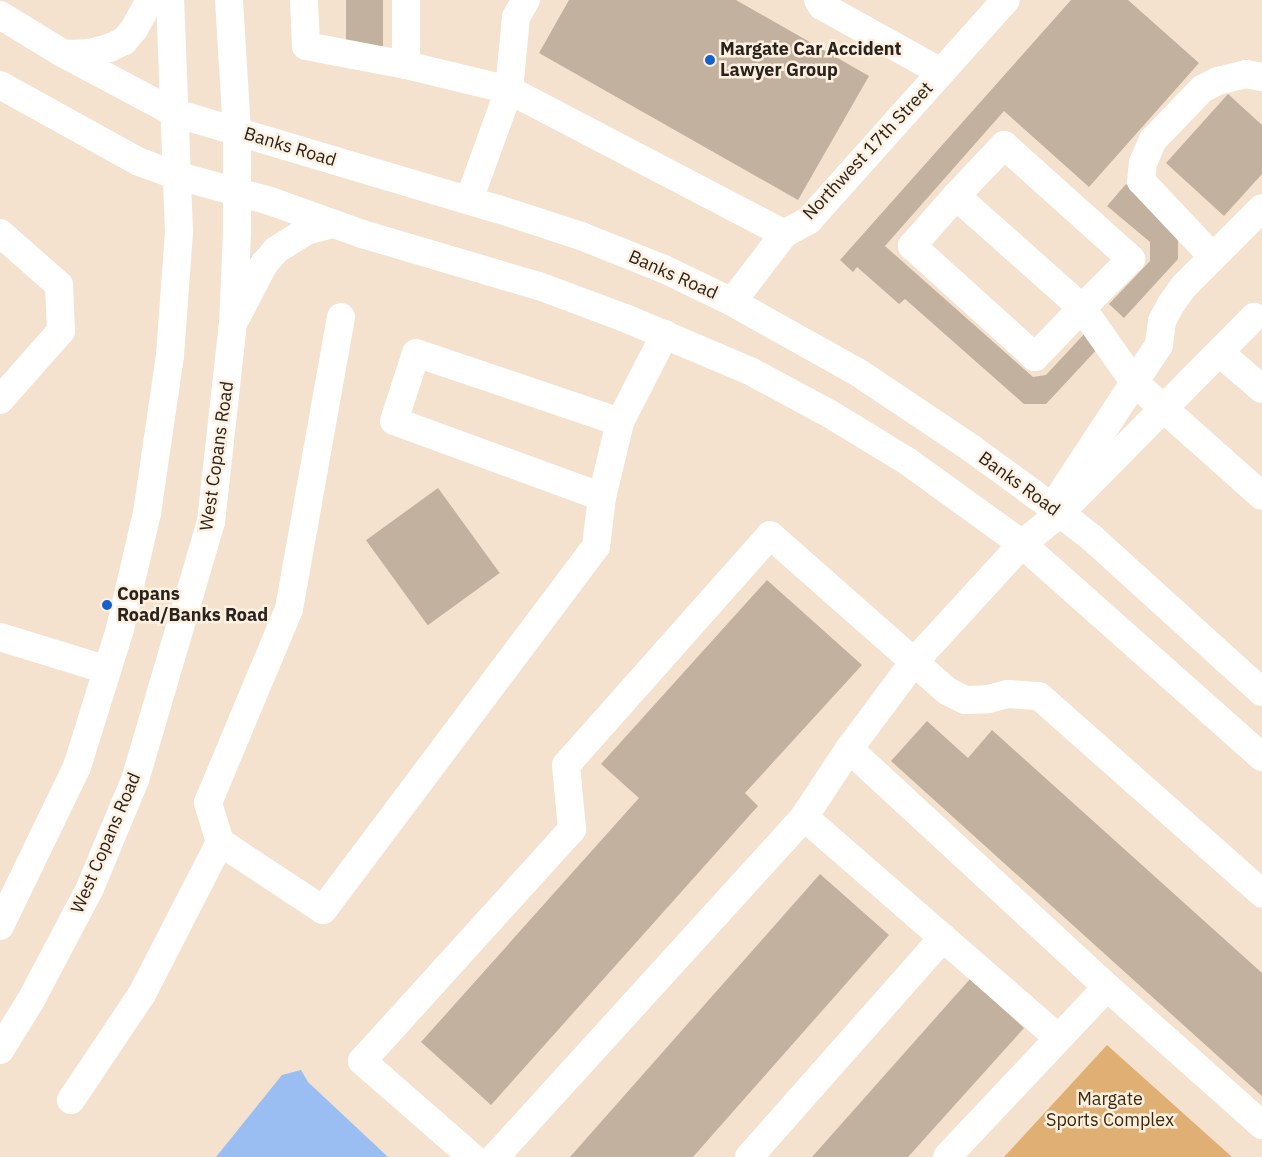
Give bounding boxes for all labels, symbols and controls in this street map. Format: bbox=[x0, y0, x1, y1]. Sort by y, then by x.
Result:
place label: Margate Car Accident Lawyer Group bbox=[720, 39, 901, 82]
marker: Margate Car Accident Lawyer Group bbox=[704, 54, 716, 66]
street label: Northwest 17th Street bbox=[799, 78, 937, 224]
street label: Banks Road bbox=[241, 123, 339, 171]
street label: Banks Road bbox=[625, 246, 721, 304]
street label: West Copans Road bbox=[196, 380, 238, 532]
street label: Banks Road bbox=[974, 447, 1064, 521]
place label: Copans Road/Banks Road bbox=[117, 584, 268, 626]
marker: Copans Road/Banks Road bbox=[101, 599, 113, 611]
street label: West Copans Road bbox=[67, 769, 145, 917]
park label: Margate Sports Complex bbox=[1046, 1089, 1174, 1132]

